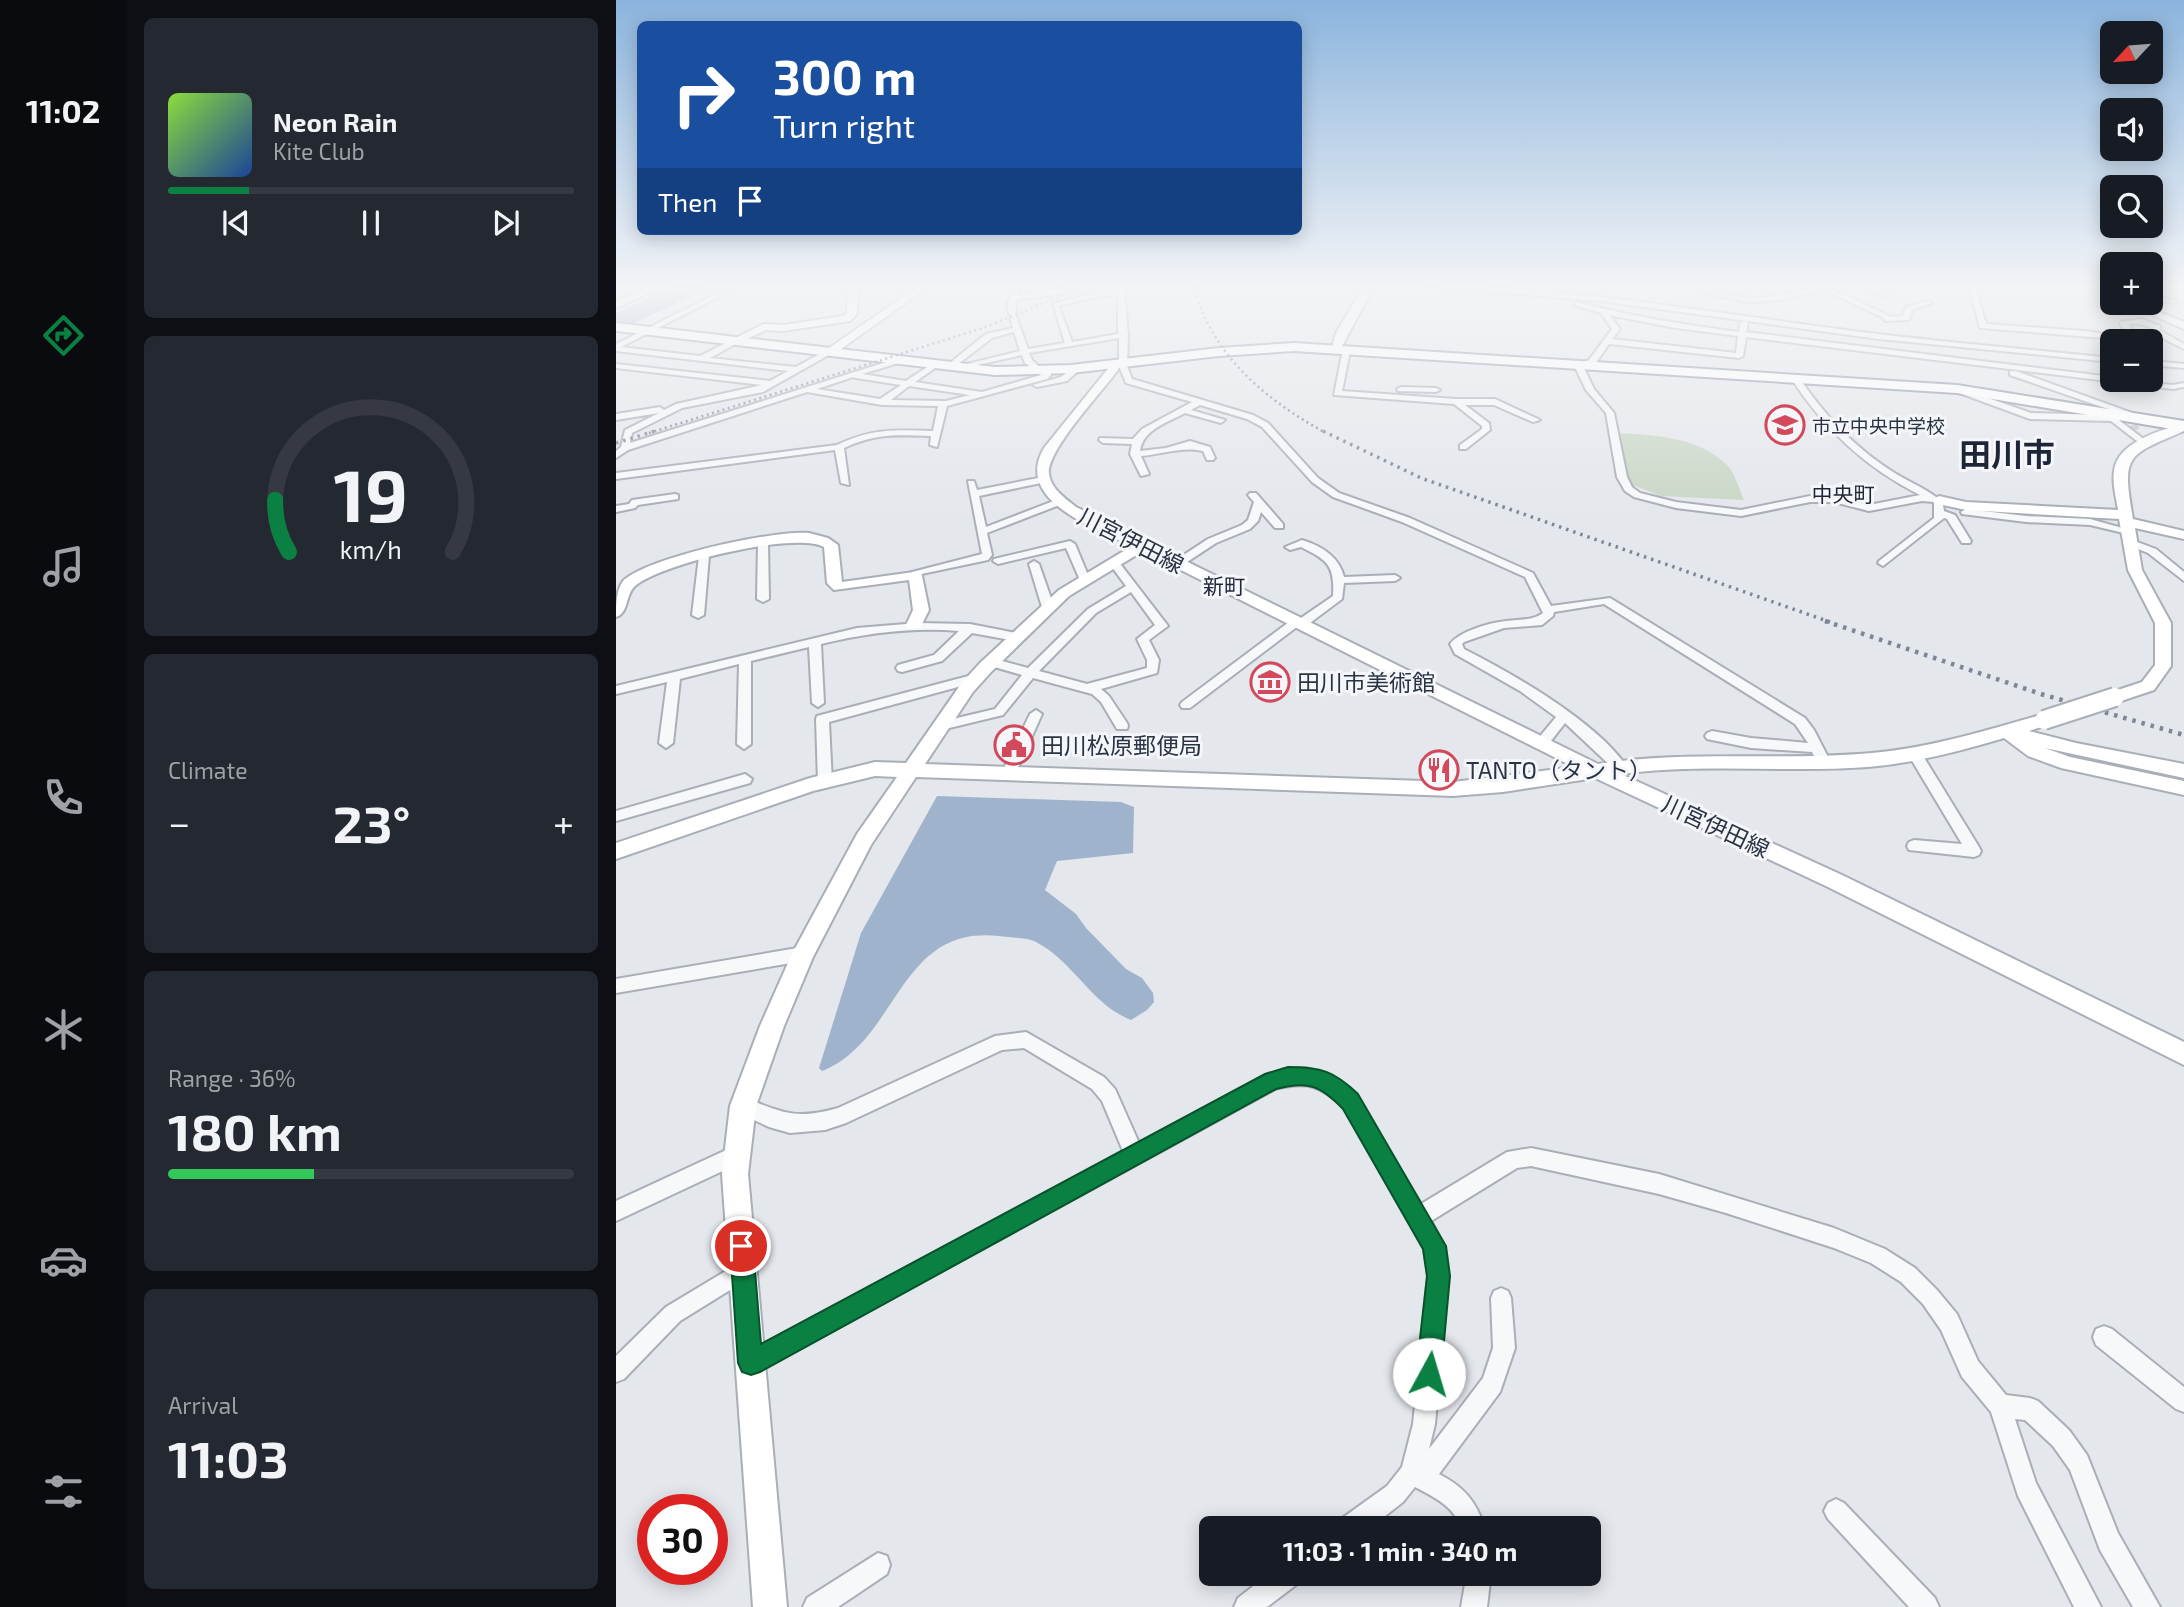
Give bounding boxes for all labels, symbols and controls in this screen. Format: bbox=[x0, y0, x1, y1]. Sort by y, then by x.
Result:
north arrow bbox=[2100, 21, 2163, 84]
map controls bbox=[2100, 21, 2163, 392]
text: 300 m bbox=[773, 46, 916, 105]
icon: right bbox=[658, 49, 749, 140]
text: 11:02 bbox=[26, 91, 100, 129]
button: sound bbox=[2100, 98, 2163, 161]
text: Neon Rain bbox=[273, 106, 397, 137]
text: Turn right bbox=[773, 106, 915, 144]
text: Kite Club bbox=[273, 137, 365, 165]
button: search bbox=[2100, 175, 2163, 238]
icon: arrive bbox=[731, 182, 769, 220]
text: Then bbox=[658, 186, 717, 217]
icon: previous bbox=[217, 204, 255, 242]
icon: pause bbox=[352, 204, 390, 242]
icon: next bbox=[487, 204, 525, 242]
button: + bbox=[2100, 252, 2163, 315]
icon: directions bbox=[39, 311, 88, 360]
button: − bbox=[2100, 329, 2163, 392]
school or university icon: 市立中央中学校 bbox=[1764, 404, 1806, 446]
place label: 市立中央中学校 bbox=[1812, 414, 1945, 437]
district label: 田川市 bbox=[1959, 434, 2055, 472]
text: 19 bbox=[334, 449, 408, 537]
district label: 中央町 bbox=[1812, 481, 1875, 506]
street label: 川宮伊田線 bbox=[1073, 501, 1189, 579]
text: km/h bbox=[340, 533, 402, 563]
icon: music bbox=[39, 542, 88, 591]
district label: 新町 bbox=[1203, 573, 1245, 598]
museum icon: 田川市美術館 bbox=[1249, 661, 1291, 703]
place label: 田川市美術館 bbox=[1297, 668, 1435, 696]
public building icon: 田川松原郵便局 bbox=[993, 724, 1035, 766]
place label: 田川松原郵便局 bbox=[1041, 731, 1202, 759]
restaurant icon: TANTO（タント） bbox=[1418, 749, 1460, 791]
text: Climate bbox=[168, 756, 248, 784]
place label: TANTO（タント） bbox=[1466, 756, 1652, 784]
icon: phone bbox=[39, 773, 88, 822]
street label: 川宮伊田線 bbox=[1658, 789, 1774, 863]
text: 23° bbox=[333, 791, 410, 853]
text: − bbox=[168, 799, 190, 845]
text: + bbox=[553, 799, 574, 845]
icon: climate bbox=[39, 1005, 88, 1054]
text: Range · 36% bbox=[168, 1064, 296, 1092]
text: 180 km bbox=[168, 1099, 342, 1161]
pin bbox=[711, 1216, 771, 1276]
icon: arrive bbox=[722, 1227, 760, 1265]
icon: car bbox=[39, 1236, 88, 1285]
position arrow bbox=[1392, 1337, 1466, 1411]
text: Arrival bbox=[168, 1391, 238, 1419]
text: 11:03 bbox=[168, 1426, 289, 1488]
icon: filters bbox=[39, 1467, 88, 1516]
speed limit sign: 30 bbox=[637, 1494, 728, 1585]
text: 11:03 · 1 min · 340 m bbox=[1283, 1535, 1517, 1566]

